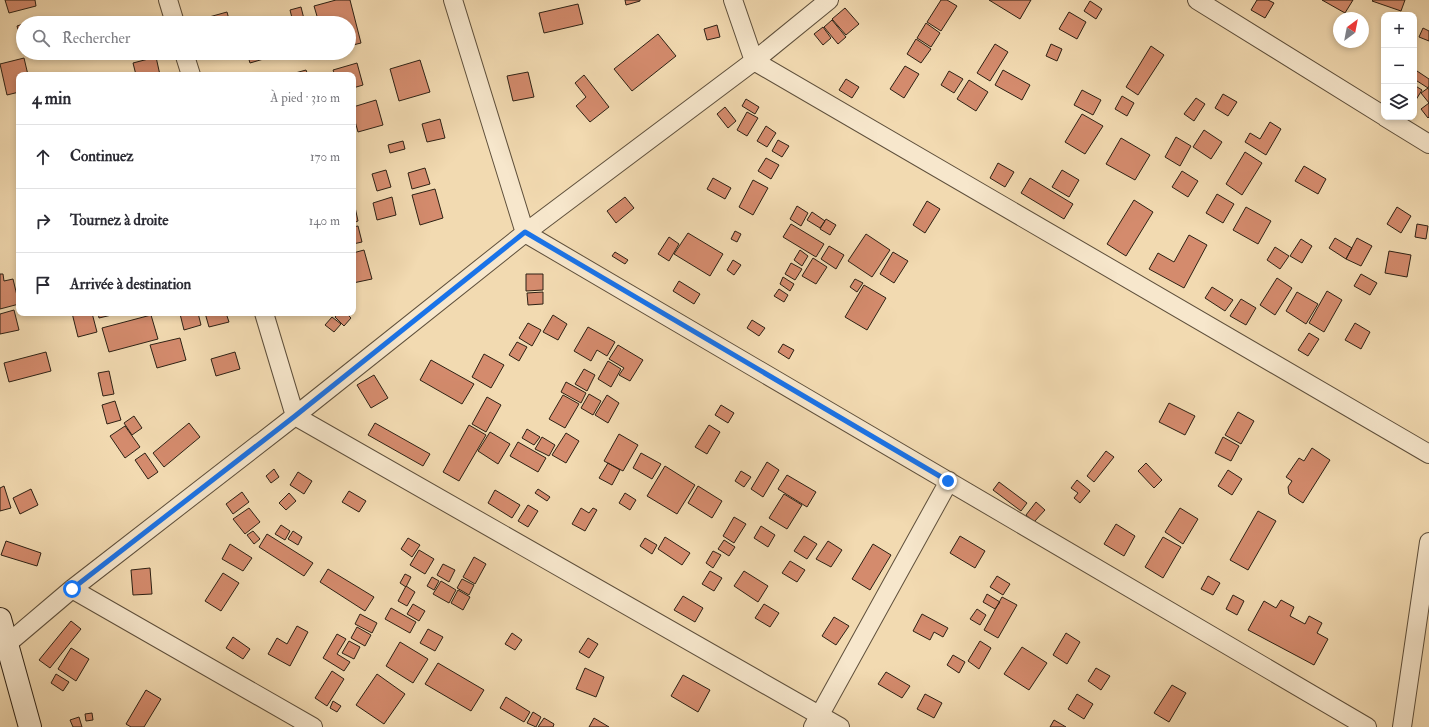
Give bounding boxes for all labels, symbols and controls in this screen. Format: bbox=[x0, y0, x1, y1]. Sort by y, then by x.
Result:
north arrow bbox=[1333, 12, 1369, 48]
map controls bbox=[1381, 12, 1417, 120]
button: + bbox=[1381, 12, 1417, 48]
search box bbox=[16, 16, 356, 60]
icon: search bbox=[30, 27, 52, 49]
text: Rechercher bbox=[62, 29, 130, 48]
button: − bbox=[1381, 48, 1417, 84]
button: layers bbox=[1381, 84, 1417, 120]
text: 4 min bbox=[32, 88, 71, 109]
text: À pied · 310 m bbox=[270, 90, 340, 106]
icon: ahead bbox=[32, 146, 54, 168]
text: Continuez bbox=[70, 147, 134, 166]
text: 170 m bbox=[310, 149, 340, 165]
icon: right bbox=[32, 210, 54, 232]
text: Tournez à droite bbox=[70, 211, 169, 230]
text: 140 m bbox=[309, 213, 340, 229]
icon: arrive bbox=[32, 274, 54, 296]
text: Arrivée à destination bbox=[70, 275, 191, 294]
route end bbox=[939, 472, 957, 490]
route start bbox=[63, 580, 81, 598]

